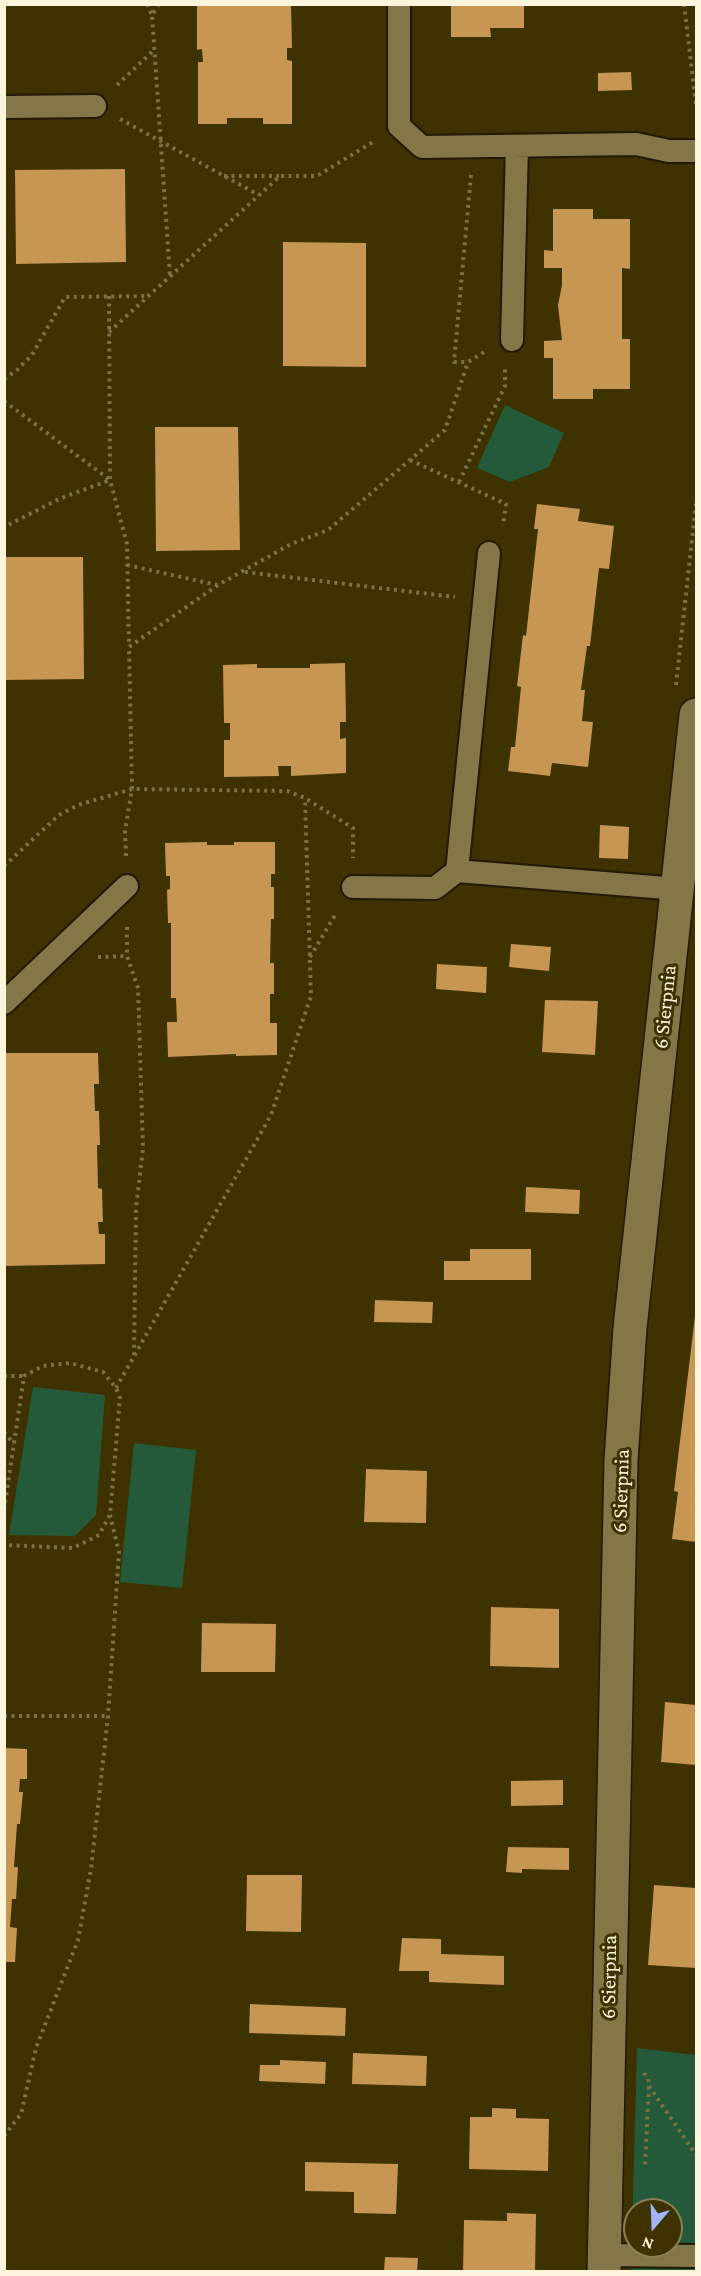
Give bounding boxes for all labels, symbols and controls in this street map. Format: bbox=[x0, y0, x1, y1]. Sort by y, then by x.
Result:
street label: 6 Sierpnia bbox=[648, 964, 682, 1050]
street label: 6 Sierpnia bbox=[607, 1449, 635, 1533]
street label: 6 Sierpnia bbox=[596, 1935, 622, 2019]
north arrow bbox=[623, 2198, 683, 2258]
text: N bbox=[640, 2234, 656, 2253]

